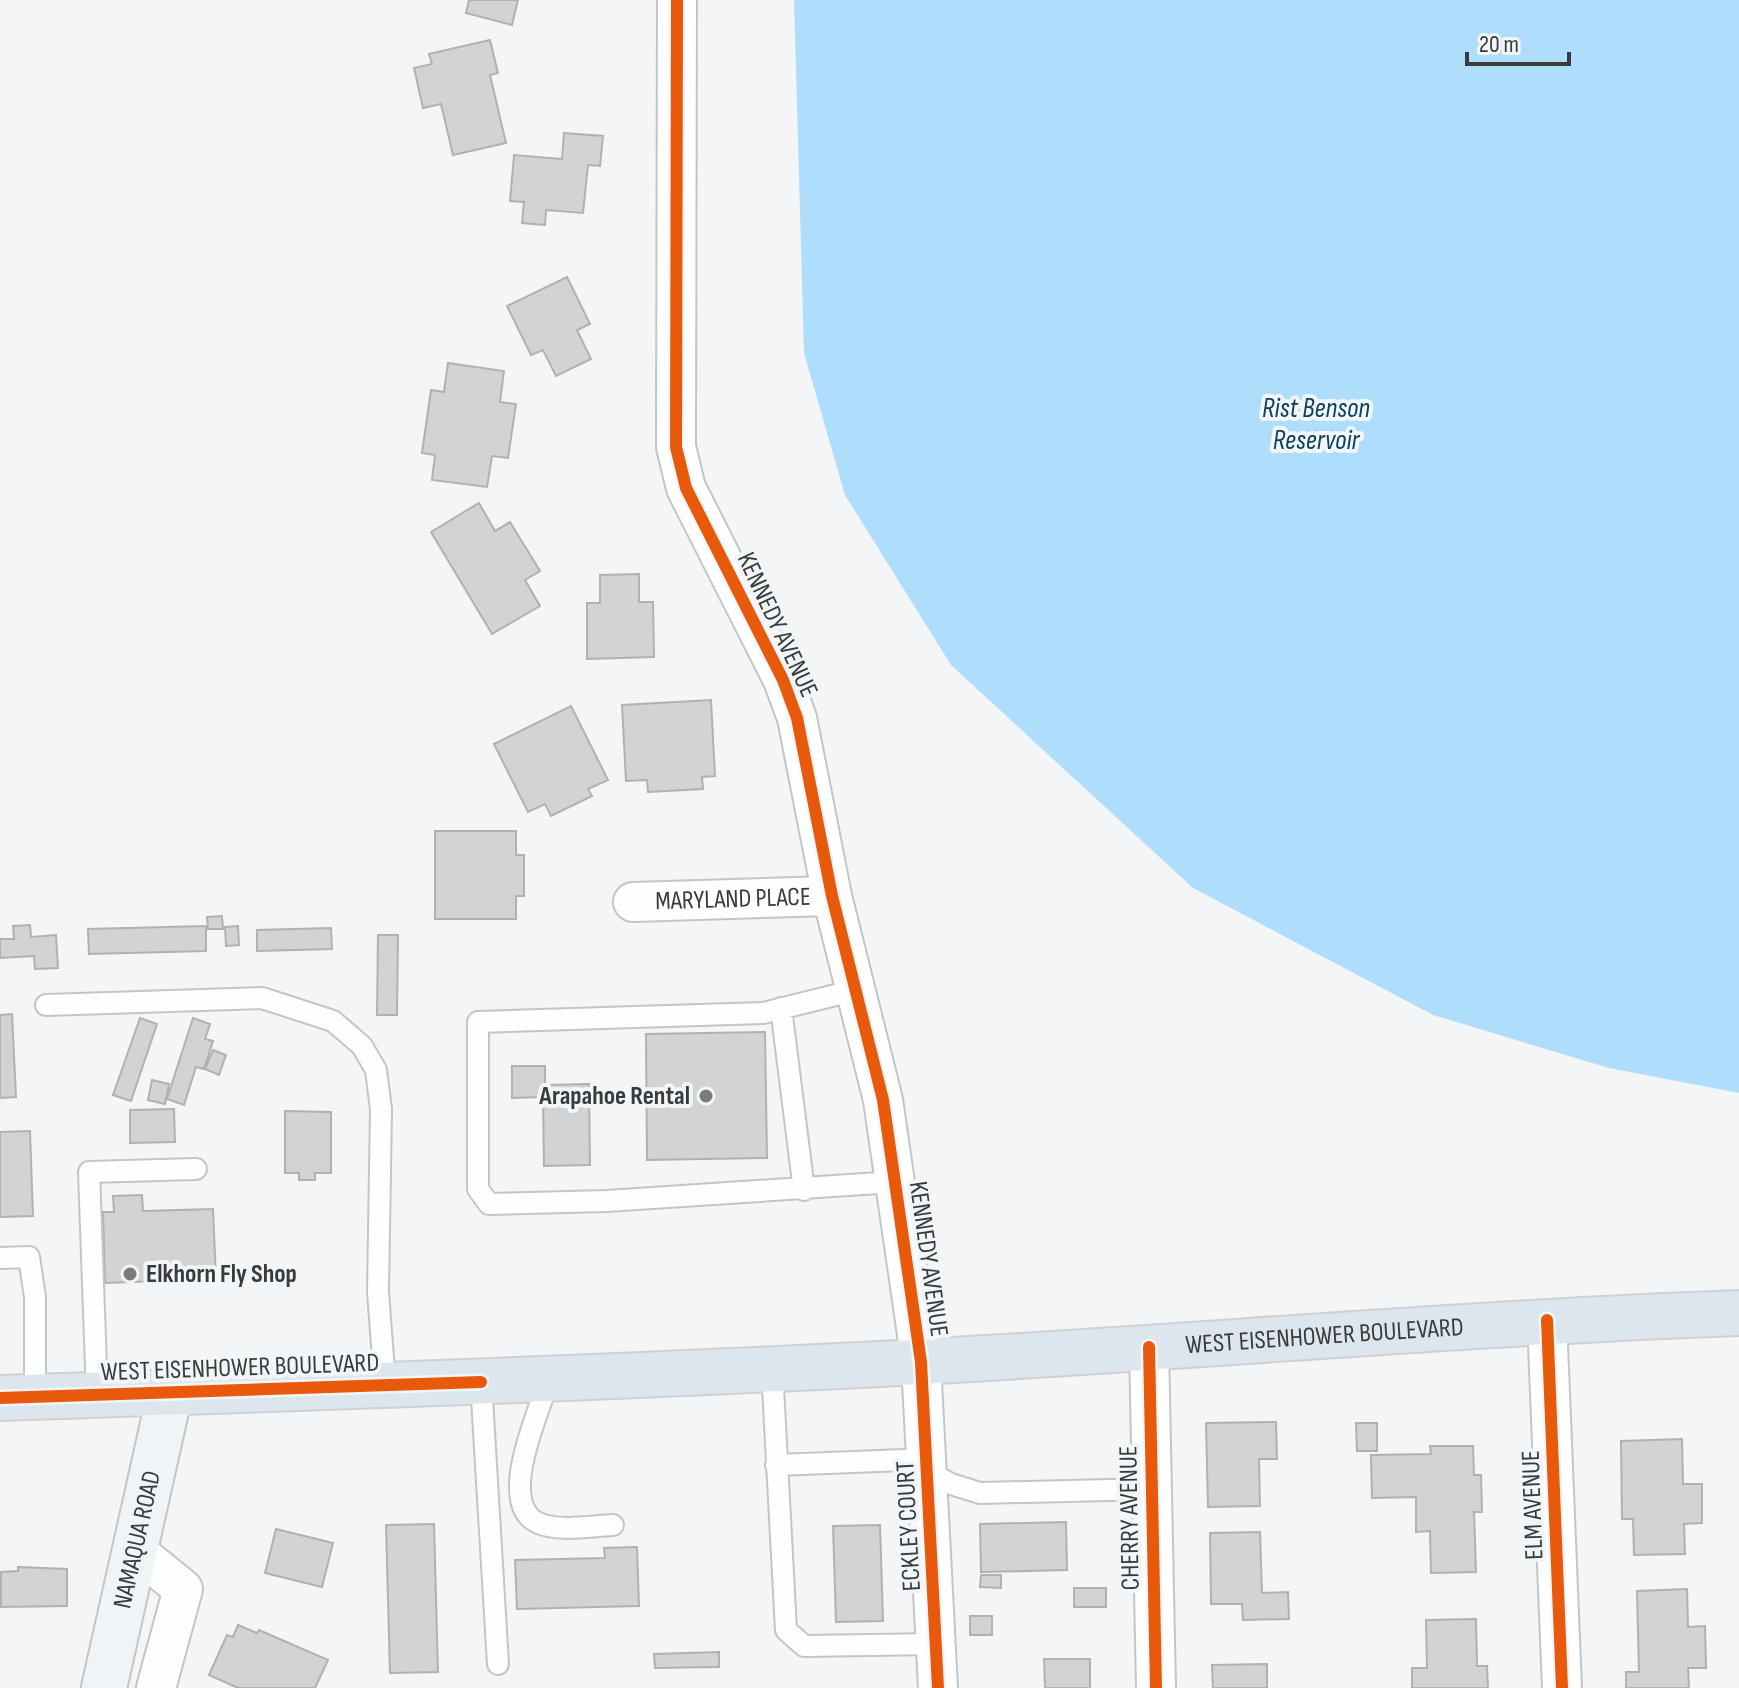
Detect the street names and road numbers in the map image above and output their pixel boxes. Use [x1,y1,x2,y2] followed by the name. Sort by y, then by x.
[730,548,824,702] street label: KENNEDY AVENUE
[655,881,811,917] street label: MARYLAND PLACE
[902,1179,954,1339] street label: KENNEDY AVENUE
[1184,1311,1464,1361] street label: WEST EISENHOWER BOULEVARD
[100,1348,380,1388] street label: WEST EISENHOWER BOULEVARD
[1113,1445,1147,1591] street label: CHERRY AVENUE
[1516,1450,1550,1560] street label: ELM AVENUE
[890,1460,928,1592] street label: ECKLEY COURT
[107,1468,168,1611] street label: NAMAQUA ROAD

